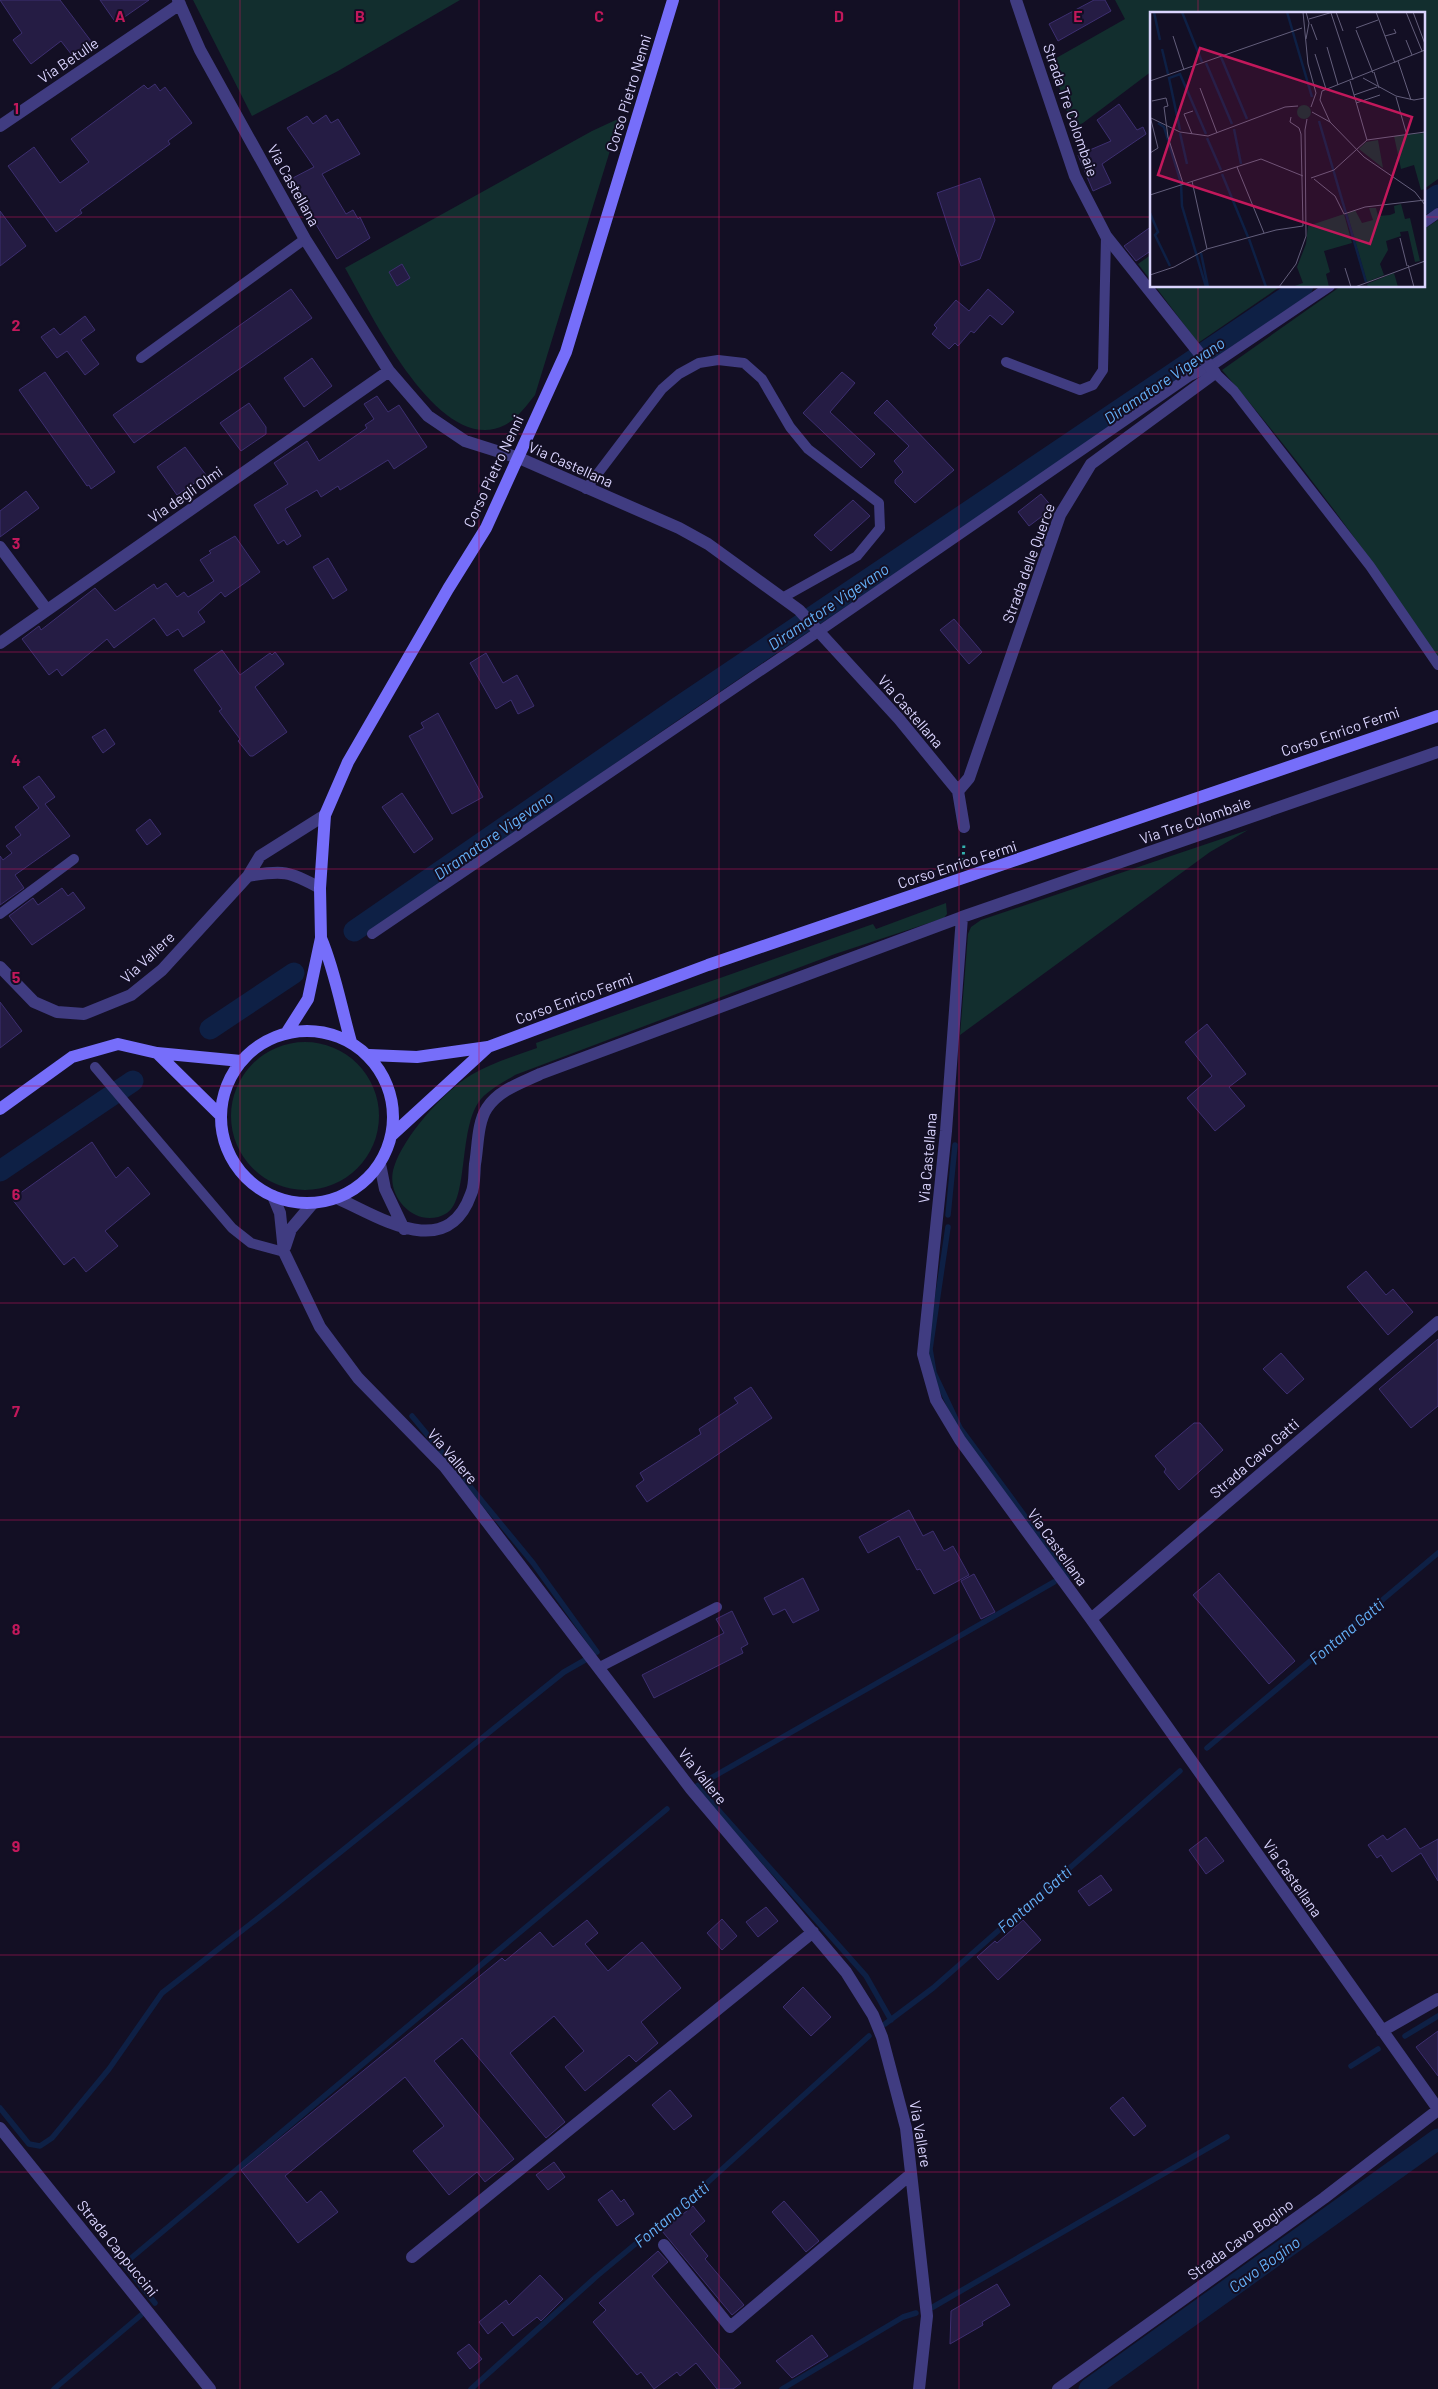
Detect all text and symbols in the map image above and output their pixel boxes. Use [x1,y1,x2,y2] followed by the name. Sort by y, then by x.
[115,6,126,25] text: A
[355,6,365,25] text: B
[594,6,604,25] text: C
[834,6,844,25] text: D
[1073,6,1083,25] text: E
[1150,12,1426,288] inset map
[602,32,654,154] street label: Corso Pietro Nenni
[34,33,102,87] street label: Via Betulle
[1040,41,1102,179] street label: Strada Tre Colombaie
[13,98,19,117] text: 1
[264,141,324,229] street label: Via Castellana
[12,315,21,334] text: 2
[1100,333,1228,427] water label: Diramatore Vigevano
[459,412,527,530] street label: Corso Pietro Nenni
[526,437,616,491] street label: Via Castellana
[144,462,226,526] street label: Via degli Olmi
[998,501,1058,625] street label: Strada delle Querce
[12,533,20,552] text: 3
[764,559,892,653] water label: Diramatore Vigevano
[874,671,948,751] street label: Via Castellana
[1278,702,1402,760] street label: Corso Enrico Fermi
[11,750,21,769] text: 4
[430,787,556,883] water label: Diramatore Vigevano
[1137,793,1253,847] street label: Via Tre Colombaie
[895,836,1019,892] street label: Corso Enrico Fermi
[116,927,178,987] street label: Via Vallere
[12,967,21,986] text: 5
[513,968,635,1028] street label: Corso Enrico Fermi
[914,1112,940,1204] street label: Via Castellana
[12,1184,21,1203] text: 6
[12,1401,20,1420] text: 7
[1206,1414,1302,1502] street label: Strada Cavo Gatti
[424,1425,482,1487] street label: Via Vallere
[1024,1505,1092,1589] street label: Via Castellana
[1305,1594,1387,1668] water label: Fontana Gatti
[12,1619,21,1638] text: 8
[675,1744,731,1808] street label: Via Vallere
[12,1836,20,1855] text: 9
[1260,1836,1326,1920] street label: Via Castellana
[993,1862,1075,1936] water label: Fontana Gatti
[906,2099,936,2169] street label: Via Vallere
[630,2177,712,2251] water label: Fontana Gatti
[1184,2195,1296,2283] street label: Strada Cavo Bogino
[74,2196,162,2300] street label: Strada Cappuccini
[1225,2232,1303,2296] water label: Cavo Bogino

